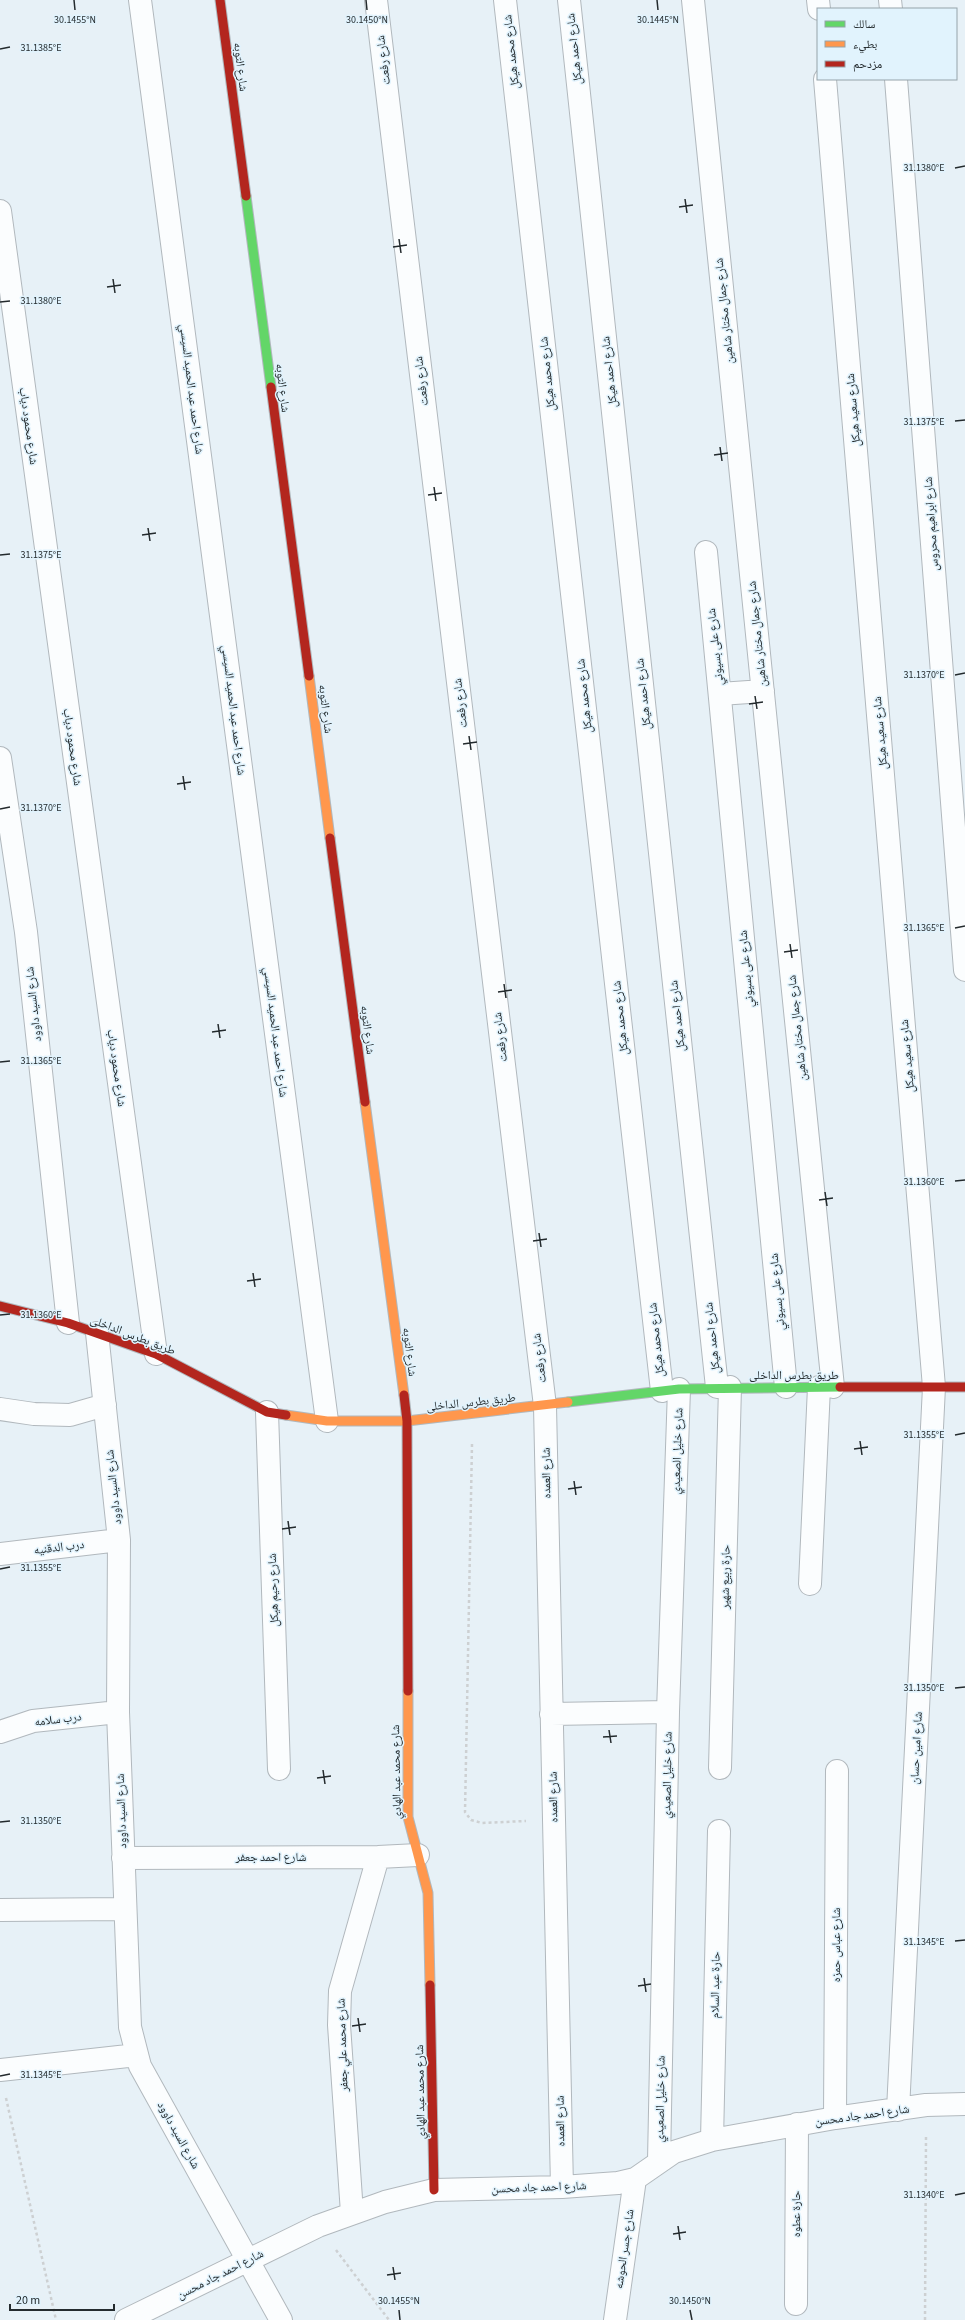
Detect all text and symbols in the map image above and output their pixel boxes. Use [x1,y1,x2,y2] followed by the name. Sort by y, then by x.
[817,8,957,80] legend
[562,12,587,86] street label: شارع احمد هيكل
[54,13,96,27] text: 30.1455°N
[346,13,388,27] text: 30.1450°N
[637,13,679,27] text: 30.1445°N
[499,14,524,90] street label: شارع محمد هيكل
[853,16,875,33] text: سالك
[372,34,395,86] street label: شارع رفعت
[853,36,877,54] text: بطيء
[21,41,61,55] text: 31.1385°E
[229,42,252,93] street label: شارع التوبه
[853,56,882,73] text: مزدحم
[904,161,944,175] text: 31.1380°E
[710,257,739,365] street label: شارع جمال مختار شاهين
[21,294,61,308] text: 31.1380°E
[174,323,208,455] street label: شارع احمد عبد الحميد السيسي
[597,335,622,409] street label: شارع احمد هيكل
[535,336,560,412] street label: شارع محمد هيكل
[410,355,433,407] street label: شارع رفعت
[271,363,294,414] street label: شارع التوبه
[842,373,865,447] street label: شارع سعيد هيكل
[15,386,42,466] street label: شارع محمود دياب
[904,415,944,429] text: 31.1375°E
[920,476,943,572] street label: شارع ابراهيم محروس
[21,548,61,562] text: 31.1375°E
[743,580,772,688] street label: شارع جمال مختار شاهين
[703,607,729,686] street label: شارع على بسيوني
[216,644,250,776] street label: شارع احمد عبد الحميد السيسي
[631,657,656,731] street label: شارع احمد هيكل
[572,658,597,734] street label: شارع محمد هيكل
[904,668,944,682] text: 31.1370°E
[449,677,472,729] street label: شارع رفعت
[314,684,337,735] street label: شارع التوبه
[869,696,892,770] street label: شارع سعيد هيكل
[59,707,86,787] street label: شارع محمود دياب
[21,801,61,815] text: 31.1370°E
[904,921,944,935] text: 31.1365°E
[735,929,759,1008] street label: شارع على بسيوني
[21,966,46,1042] street label: شارع السيد داوود
[258,966,292,1098] street label: شارع احمد عبد الحميد السيسي
[783,974,812,1082] street label: شارع جمال مختار شاهين
[665,979,690,1053] street label: شارع احمد هيكل
[608,980,633,1056] street label: شارع محمد هيكل
[356,1005,379,1056] street label: شارع التوبه
[489,1011,512,1063] street label: شارع رفعت
[896,1019,919,1093] street label: شارع سعيد هيكل
[103,1028,130,1108] street label: شارع محمود دياب
[21,1054,61,1068] text: 31.1365°E
[904,1175,944,1189] text: 31.1360°E
[766,1252,790,1331] street label: شارع على بسيوني
[700,1301,725,1375] street label: شارع احمد هيكل
[644,1302,669,1378] street label: شارع محمد هيكل
[21,1308,61,1322] text: 31.1360°E
[88,1311,178,1360] street label: طريق بطرس الداخلى
[398,1327,421,1378] street label: شارع التوبه
[528,1332,551,1384] street label: شارع رفعت
[749,1367,839,1384] street label: طريق بطرس الداخلى
[425,1389,517,1416] street label: طريق بطرس الداخلى
[667,1407,689,1495] street label: شارع خليل الصعيدي
[904,1428,944,1442] text: 31.1355°E
[538,1447,555,1499] street label: شارع العمده
[101,1449,126,1525] street label: شارع السيد داوود
[33,1536,85,1559] street label: درب الدقنيه
[716,1544,735,1610] street label: حارة ربيع شهير
[264,1553,283,1627] street label: شارع رحيم هيكل
[21,1561,61,1575] text: 31.1355°E
[904,1681,944,1695] text: 31.1350°E
[34,1708,83,1731] street label: درب سلامه
[906,1711,927,1785] street label: شارع امين حسان
[387,1724,407,1820] street label: شارع محمد عبد الهادي
[658,1731,678,1819] street label: شارع خليل الصعيدي
[545,1771,562,1823] street label: شارع العمده
[112,1773,131,1849] street label: شارع السيد داوود
[21,1814,61,1828] text: 31.1350°E
[235,1849,307,1866] street label: شارع احمد جعفر
[828,1908,845,1982] street label: شارع عباس حمزه
[904,1935,944,1949] text: 31.1345°E
[706,1951,725,2019] street label: حارة عبد السلام
[332,1998,354,2093] street label: شارع محمد علي جعفر
[411,2044,431,2140] street label: شارع محمد عبد الهادي
[651,2055,671,2143] street label: شارع خليل الصعيدي
[21,2068,61,2082] text: 31.1345°E
[552,2095,569,2147] street label: شارع العمده
[153,2098,204,2172] street label: شارع السيد داوود
[814,2100,910,2131] street label: شارع احمد جاد محسن
[491,2177,587,2198] street label: شارع احمد جاد محسن
[904,2188,944,2202] text: 31.1340°E
[788,2190,805,2237] street label: حارة عطوه
[610,2208,639,2290] street label: شارع جسر الحوشه
[174,2245,267,2304] street label: شارع احمد جاد محسن
[10,2286,114,2312] scale bar
[16,2292,40,2309] text: 20 m
[378,2294,420,2308] text: 30.1455°N
[669,2294,711,2308] text: 30.1450°N

